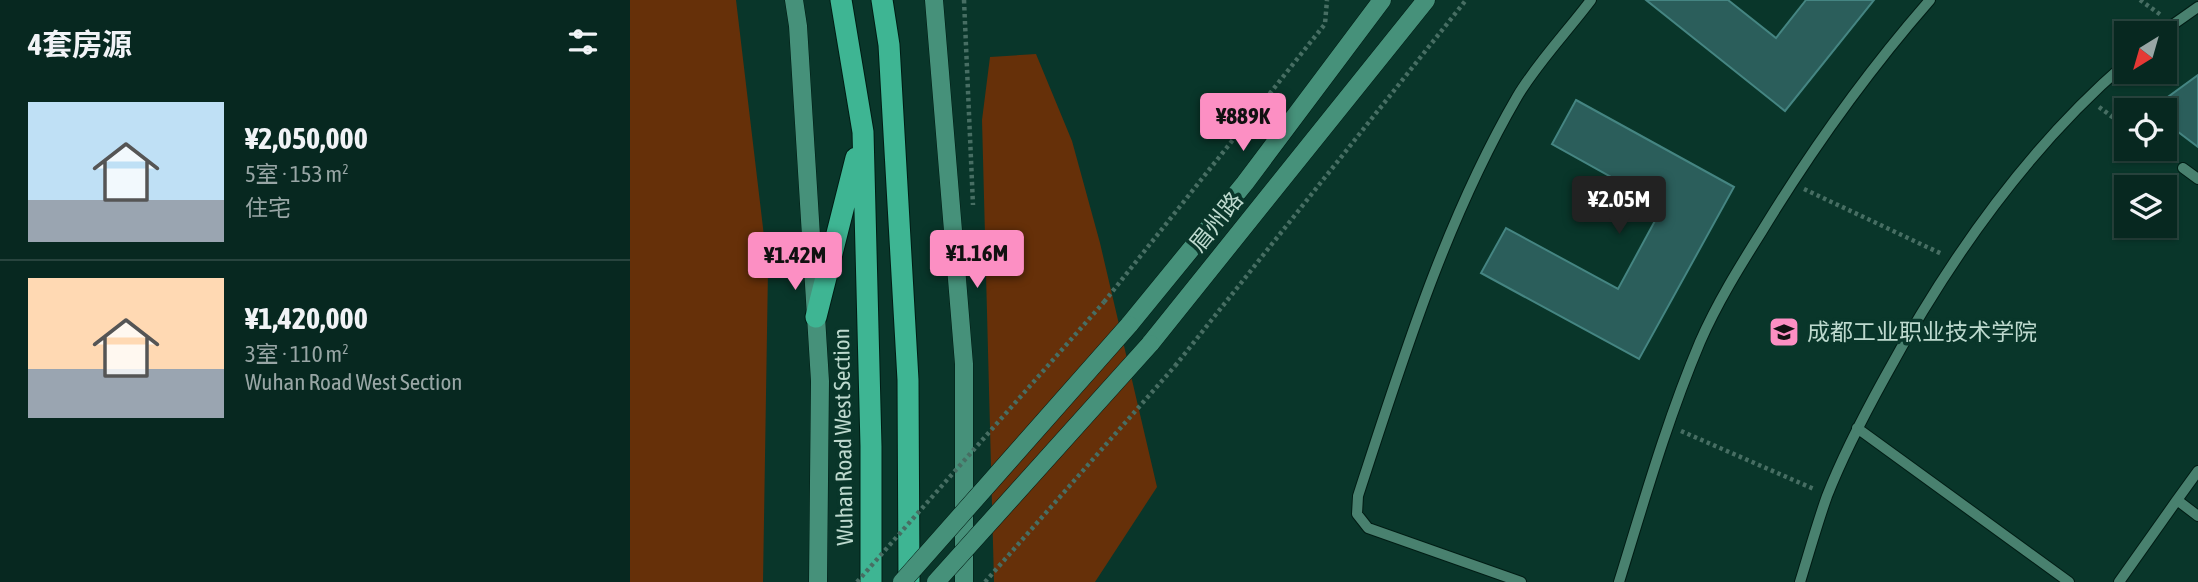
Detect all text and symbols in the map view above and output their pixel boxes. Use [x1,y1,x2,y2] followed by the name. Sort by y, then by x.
[2114,21,2177,84] north arrow
[2114,21,2177,238] map controls
[564,23,602,61] icon: filters
[28,27,132,61] text: 4套房源
[1194,94,1292,153] pin: ¥889K
[2114,98,2177,161] button: locate
[1216,103,1270,129] text: ¥889K
[245,121,368,155] text: ¥2,050,000
[84,130,168,214] icon: home
[245,161,349,187] text: 5室 · 153 m²
[2114,175,2177,238] button: layers
[1562,176,1676,236] pin: ¥2.05M
[1588,186,1650,212] text: ¥2.05M
[1184,187,1248,257] street label: 眉州路
[245,195,291,221] text: 住宅
[920,230,1034,290] pin: ¥1.16M
[738,232,852,292] pin: ¥1.42M
[946,240,1008,266] text: ¥1.16M
[764,242,826,268] text: ¥1.42M
[245,301,368,335] text: ¥1,420,000
[84,306,168,390] icon: home
[1767,315,1801,349] school or university icon: 成都工业职业技术学院
[1807,319,2037,345] place label: 成都工业职业技术学院
[828,328,858,546] street label: Wuhan Road West Section
[245,341,349,367] text: 3室 · 110 m²
[245,369,462,395] text: Wuhan Road West Section

